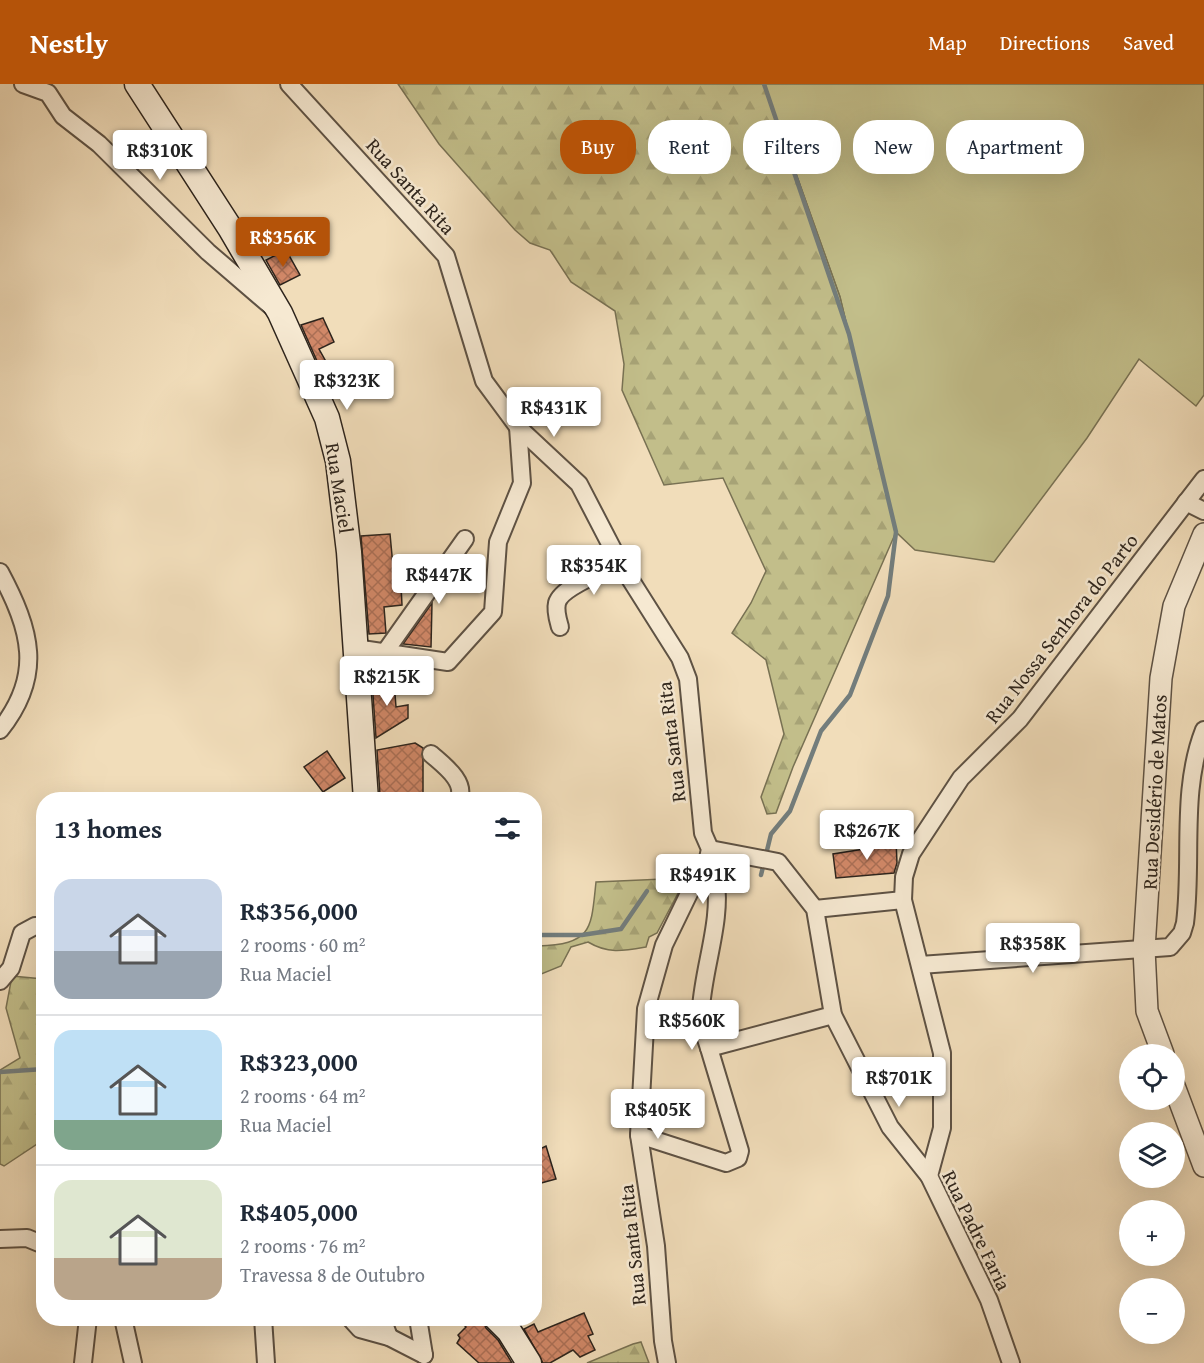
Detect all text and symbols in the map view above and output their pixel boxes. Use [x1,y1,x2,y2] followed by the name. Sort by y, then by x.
[30,22,108,63] text: Nestly
[928,27,967,58] text: Map
[1000,27,1090,58] text: Directions
[1123,27,1174,58] text: Saved
[560,120,636,174] chip: Buy
[648,120,731,174] chip: Rent
[743,120,841,174] chip: Filters
[853,120,934,174] chip: New
[946,120,1084,174] chip: Apartment
[111,130,209,181] pin: R$310K
[360,131,463,241] street label: Rua Santa Rita
[127,135,193,164] text: R$310K
[234,217,332,268] pin: R$356K
[250,222,316,251] text: R$356K
[298,360,396,411] pin: R$323K
[314,365,380,394] text: R$323K
[505,387,603,438] pin: R$431K
[521,392,587,421] text: R$431K
[319,441,362,536] street label: Rua Maciel
[978,527,1144,729] street label: Rua Nossa Senhora do Parto
[545,545,643,596] pin: R$354K
[561,550,627,579] text: R$354K
[390,554,488,605] pin: R$447K
[406,559,472,588] text: R$447K
[338,656,436,707] pin: R$215K
[354,661,420,690] text: R$215K
[649,680,693,804] street label: Rua Santa Rita
[1134,694,1174,890] street label: Rua Desidério de Matos
[54,809,162,848] text: 13 homes
[818,810,916,861] pin: R$267K
[491,812,524,845] icon: filters
[834,815,900,844] text: R$267K
[654,854,752,905] pin: R$491K
[670,859,736,888] text: R$491K
[240,891,358,930] text: R$356,000
[102,903,174,975] icon: home
[984,923,1082,974] pin: R$358K
[1000,928,1066,957] text: R$358K
[240,930,366,959] text: 2 rooms · 60 m²
[240,959,332,988] text: Rua Maciel
[643,1000,741,1051] pin: R$560K
[659,1005,725,1034] text: R$560K
[240,1042,358,1081] text: R$323,000
[1119,1044,1185,1344] map controls
[1119,1044,1185,1110] button: locate
[102,1054,174,1126] icon: home
[850,1057,948,1108] pin: R$701K
[866,1062,932,1091] text: R$701K
[240,1081,366,1110] text: 2 rooms · 64 m²
[609,1089,707,1140] pin: R$405K
[625,1094,691,1123] text: R$405K
[240,1110,332,1139] text: Rua Maciel
[1119,1122,1185,1188] button: layers
[935,1165,1019,1296] street label: Rua Padre Faria
[611,1183,653,1307] street label: Rua Santa Rita
[240,1192,358,1231] text: R$405,000
[1119,1200,1185,1266] button: +
[102,1204,174,1276] icon: home
[240,1231,366,1260] text: 2 rooms · 76 m²
[240,1260,425,1289] text: Travessa 8 de Outubro
[1119,1278,1185,1344] button: −

